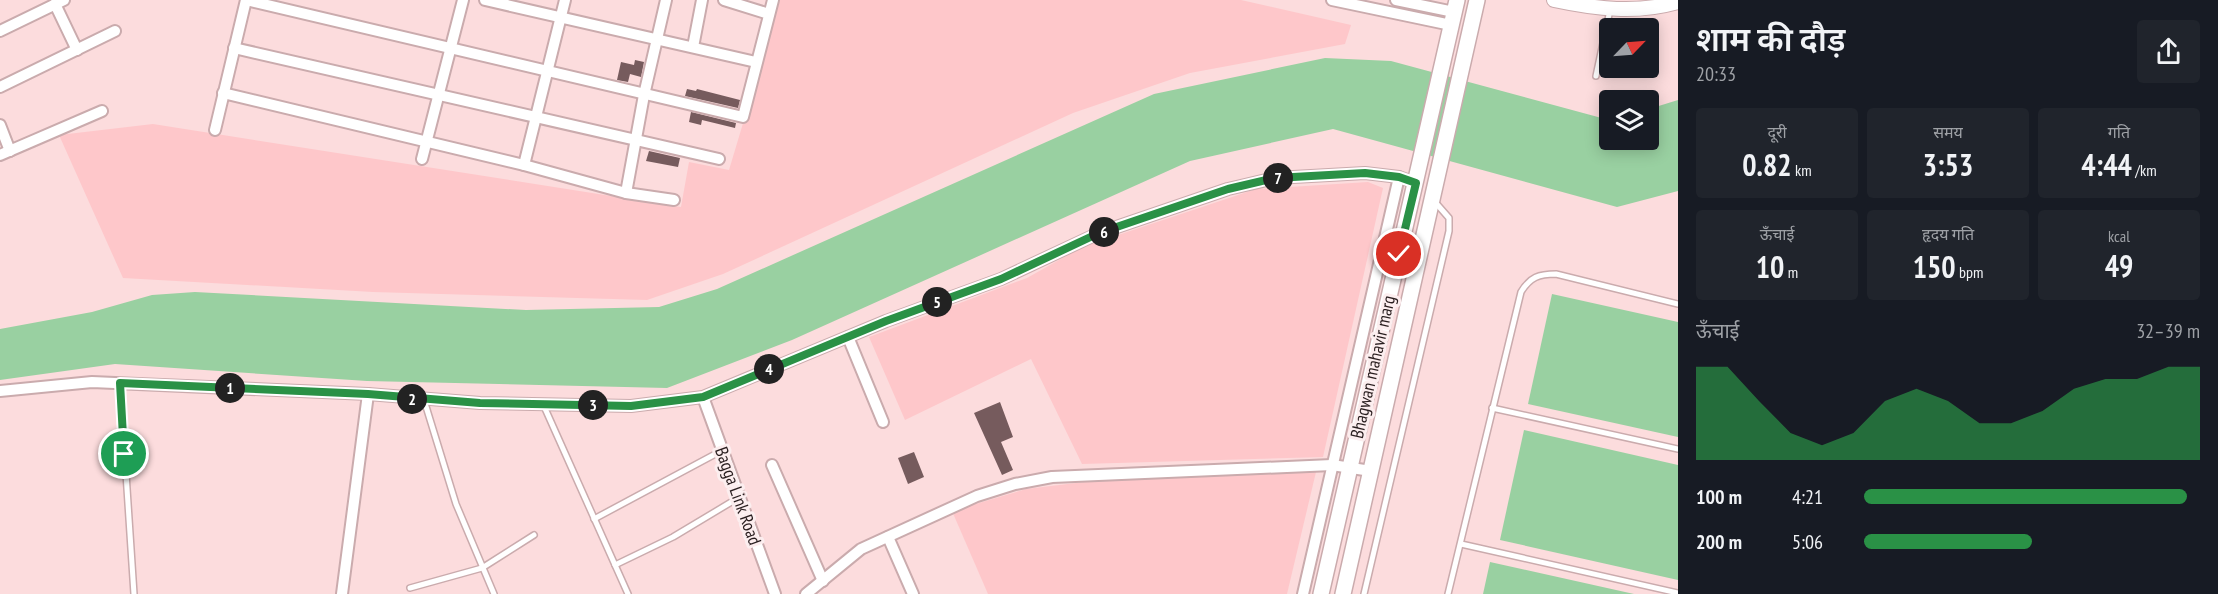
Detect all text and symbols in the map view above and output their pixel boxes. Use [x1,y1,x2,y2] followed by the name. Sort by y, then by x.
[1696,17,1845,60] text: शाम की दौड़
[1599,18,1659,78] north arrow
[1599,18,1659,150] map controls
[2137,20,2200,83] button: share
[1696,61,1736,87] text: 20:33
[1599,90,1659,150] button: layers
[1767,122,1787,142] text: दूरी
[1933,122,1963,142] text: समय
[2108,122,2130,142] text: गति
[1742,145,1792,184] text: 0.82
[1923,145,1973,184] text: 3:53
[2081,145,2132,184] text: 4:44
[1792,160,1812,180] text: km
[2132,160,2157,180] text: /km
[1263,163,1293,193] pin: 7
[1274,168,1282,188] text: 7
[1089,217,1119,247] pin: 6
[1100,222,1108,242] text: 6
[1760,224,1794,244] text: ऊँचाई
[1922,224,1974,244] text: हृदय गति
[2108,226,2130,246] text: kcal
[1373,228,1424,279] pin
[1382,237,1415,270] icon: check
[2105,246,2133,285] text: 49
[1756,247,1784,286] text: 10
[1913,247,1956,286] text: 150
[1784,262,1798,282] text: m
[1956,262,1983,282] text: bpm
[922,287,952,317] pin: 5
[933,292,941,312] text: 5
[1345,293,1400,441] street label: Bhagwan mahavir marg
[1696,318,1739,344] text: ऊँचाई
[2136,318,2200,344] text: 32–39 m
[754,354,784,384] pin: 4
[765,359,773,379] text: 4
[215,373,245,403] pin: 1
[226,378,234,398] text: 1
[397,384,427,414] pin: 2
[408,389,416,409] text: 2
[578,390,608,420] pin: 3
[589,395,597,415] text: 3
[98,428,149,479] pin
[107,437,140,470] icon: arrive
[710,444,767,548] street label: Bagga Link Road
[1696,484,1742,510] text: 100 m
[1792,484,1823,510] text: 4:21
[1696,529,1742,555] text: 200 m
[1792,529,1823,555] text: 5:06

